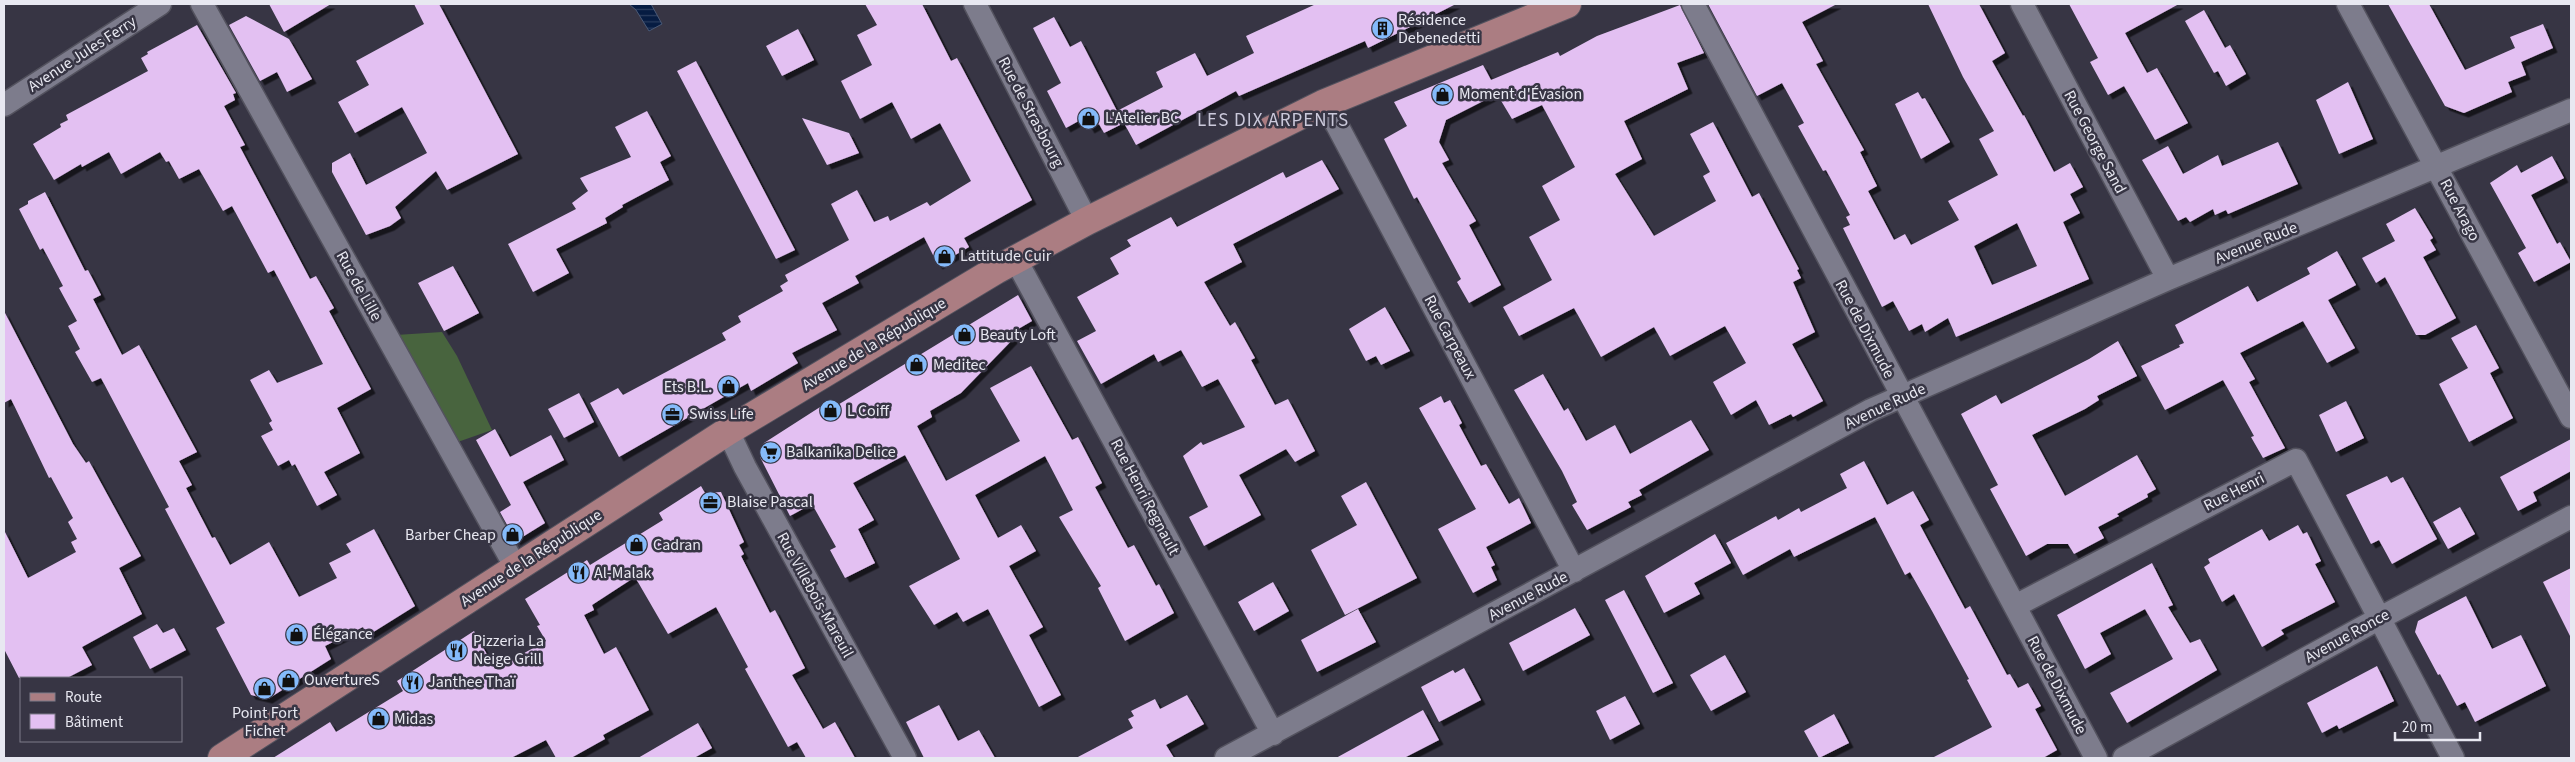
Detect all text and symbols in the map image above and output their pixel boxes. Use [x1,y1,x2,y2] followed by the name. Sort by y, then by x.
[1398,9,1480,49] place label: Résidence Debenedetti
[23,10,141,97] street label: Avenue Jules Ferry
[1370,17,1394,41] building icon: Résidence Debenedetti
[993,53,1069,171] street label: Rue de Strasbourg
[1431,82,1455,106] shop icon: Moment d'Évasion
[1459,83,1582,105] place label: Moment d'Évasion
[2059,86,2131,198] street label: Rue George Sand
[1077,106,1101,130] shop icon: L'Atelier BC
[1105,107,1179,129] place label: L'Atelier BC
[1197,107,1349,134] district label: LES DIX ARPENTS
[2434,175,2486,245] street label: Rue Arago
[2211,216,2301,270] street label: Avenue Rude
[932,244,956,268] shop icon: Lattitude Cuir
[960,245,1052,267] place label: Lattitude Cuir
[331,247,387,325] street label: Rue de Lille
[1830,276,1900,382] street label: Rue de Dixmude
[1419,291,1481,383] street label: Rue Carpeaux
[798,292,950,396] street label: Avenue de la République
[952,323,976,347] shop icon: Beauty Loft
[980,324,1056,346] place label: Beauty Loft
[905,353,929,377] shop icon: Meditec
[933,354,986,376] place label: Meditec
[716,375,740,399] shop icon: Ets B.L.
[664,376,712,398] place label: Ets B.L.
[1841,378,1929,434] street label: Avenue Rude
[819,399,843,423] shop icon: L Coiff
[847,400,890,422] place label: L Coiff
[661,402,685,426] office icon: Swiss Life
[689,403,754,425] place label: Swiss Life
[1105,435,1185,559] street label: Rue Henri Regnault
[758,440,782,464] supermarket icon: Balkanika Delice
[786,441,896,463] place label: Balkanika Delice
[2200,467,2268,517] street label: Rue Henri
[699,490,723,514] office icon: Blaise Pascal
[727,491,813,513] place label: Blaise Pascal
[456,504,606,612] street label: Avenue de la République
[500,523,524,547] shop icon: Barber Cheap
[405,524,496,546] place label: Barber Cheap
[771,528,859,662] street label: Rue Villebois-Mareuil
[625,533,649,557] shop icon: Cadran
[653,534,701,556] place label: Cadran
[566,561,590,585] restaurant icon: Al-Malak
[594,562,652,584] place label: Al-Malak
[1484,566,1572,626] street label: Avenue Rude
[2301,604,2393,668] street label: Avenue Ronce
[285,622,309,646] shop icon: Élégance
[313,623,373,645] place label: Élégance
[473,630,544,670] place label: Pizzeria La Neige Grill
[2022,632,2092,738] street label: Rue de Dixmude
[445,638,469,662] restaurant icon: Pizzeria La Neige Grill
[276,668,300,692] shop icon: OuvertureS
[304,669,380,691] place label: OuvertureS
[400,670,424,694] restaurant icon: Janthee Thaï
[428,671,516,693] place label: Janthee Thaï
[20,677,182,742] legend
[253,677,277,701] shop icon: Point Fort Fichet
[65,687,102,708] text: Route
[232,702,299,742] place label: Point Fort Fichet
[366,707,390,731] shop icon: Midas
[394,708,434,730] place label: Midas
[2395,710,2480,742] scale bar
[65,712,123,733] text: Bâtiment
[2402,717,2432,738] text: 20 m

